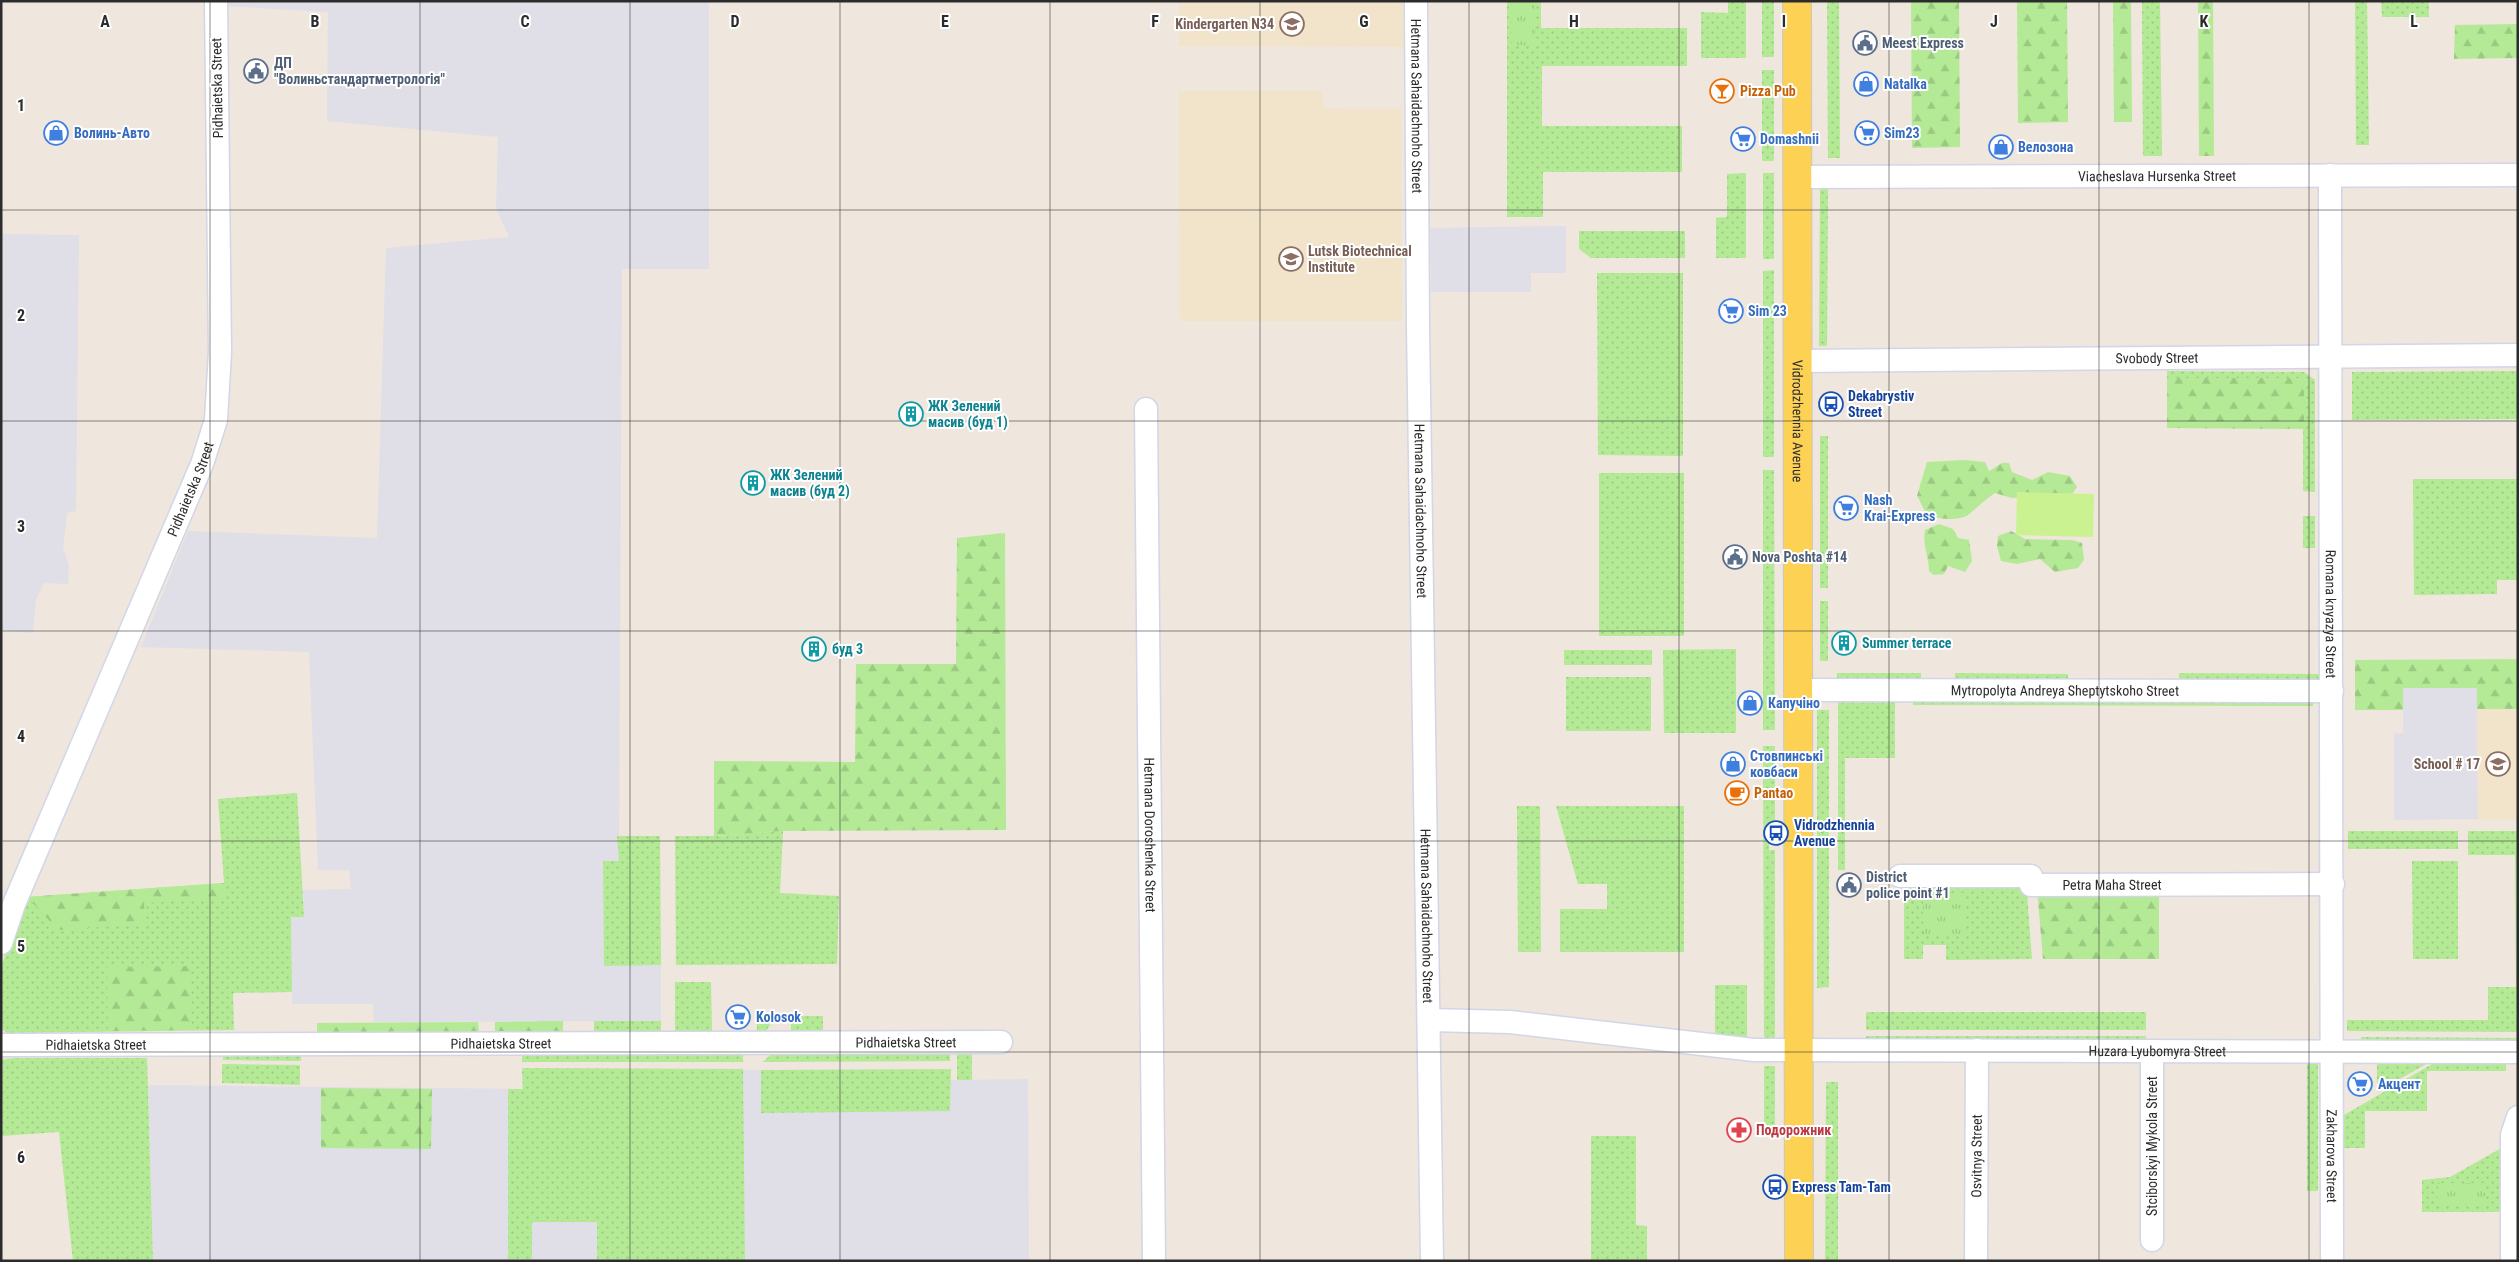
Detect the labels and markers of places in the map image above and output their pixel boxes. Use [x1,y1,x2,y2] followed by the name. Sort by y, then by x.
[1279,11,1305,37] school or university icon: Kindergarten N34
[1175,16,1274,32] place label: Kindergarten N34
[1852,30,1878,56] public building icon: Meest Express
[1882,35,1964,51] place label: Meest Express
[274,55,446,87] place label: ДП "Волиньстандартметрологія"
[243,58,269,84] public building icon: ДП "Волиньстандартметрологія"
[1853,71,1879,97] shop icon: Natalka
[1884,76,1927,92] place label: Natalka
[1709,78,1735,104] bar icon: Pizza Pub
[1740,83,1796,99] place label: Pizza Pub
[43,120,69,146] shop icon: Волинь-Авто
[1854,120,1880,146] supermarket icon: Sim23
[74,125,150,141] place label: Волинь-Авто
[1884,125,1920,141] place label: Sim23
[1730,126,1756,152] supermarket icon: Domashnii
[1760,131,1819,147] place label: Domashnii
[1988,134,2014,160] shop icon: Велозона
[2018,139,2074,155] place label: Велозона
[1308,243,1412,275] place label: Lutsk Biotechnical Institute
[1278,246,1304,272] school or university icon: Lutsk Biotechnical Institute
[1718,298,1744,324] supermarket icon: Sim 23
[1748,303,1787,319] place label: Sim 23
[1848,388,1915,420] place label: Dekabrystiv Street
[1818,391,1844,417] bus stop icon: Dekabrystiv Street
[928,398,1008,431] place label: ЖК Зелений масив (буд 1)
[898,401,924,427] building icon: ЖК Зелений масив (буд 1)
[770,467,850,500] place label: ЖК Зелений масив (буд 2)
[740,470,766,496] building icon: ЖК Зелений масив (буд 2)
[1864,492,1935,524] place label: Nash Krai-Express
[1833,495,1859,521] supermarket icon: Nash Krai-Express
[1722,544,1748,570] public building icon: Nova Poshta #14
[1752,549,1847,565] place label: Nova Poshta #14
[1831,630,1857,656] building icon: Summer terrace
[1862,635,1952,651] place label: Summer terrace
[801,636,827,662] building icon: буд 3
[832,641,863,657] place label: буд 3
[1737,690,1763,716] shop icon: Капучіно
[1768,695,1820,711] place label: Капучіно
[1750,748,1823,780] place label: Стовпинські ковбаси
[1720,751,1746,777] shop icon: Стовпинські ковбаси
[2485,751,2511,777] school or university icon: School # 17
[2414,756,2480,772] place label: School # 17
[1724,780,1750,806] cafe icon: Pantao
[1754,785,1793,801] place label: Pantao
[1794,817,1875,849] place label: Vidrodzhennia Avenue
[1763,820,1789,846] bus stop icon: Vidrodzhennia Avenue
[1866,869,1950,901] place label: District police point #1
[1836,872,1862,898] public building icon: District police point #1
[725,1004,751,1030] supermarket icon: Kolosok
[756,1009,801,1025] place label: Kolosok
[2347,1071,2373,1097] supermarket icon: Акцент
[2378,1076,2421,1092] place label: Акцент
[1726,1117,1752,1143] pharmacy icon: Подорожник
[1756,1122,1831,1138] place label: Подорожник
[1762,1174,1788,1200] bus stop icon: Express Tam-Tam
[1792,1179,1891,1195] place label: Express Tam-Tam

